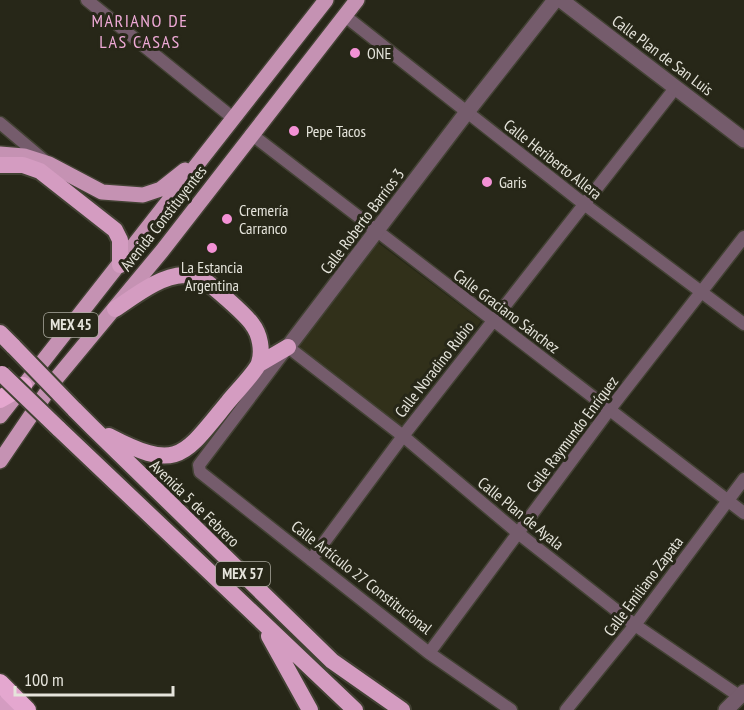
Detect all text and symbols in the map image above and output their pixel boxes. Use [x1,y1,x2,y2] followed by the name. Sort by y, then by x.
[92,9,188,53] district label: MARIANO DE LAS CASAS
[608,10,718,100] street label: Calle Plan de San Luis
[367,43,391,63] place label: ONE
[348,46,362,60] marker: ONE
[500,115,606,203] street label: Calle Heriberto Allera
[306,121,366,141] place label: Pepe Tacos
[287,124,301,138] marker: Pepe Tacos
[116,161,210,275] street label: Avenida Constituyentes
[316,164,408,278] street label: Calle Roberto Barrios 3
[499,172,527,192] place label: Garis
[480,175,494,189] marker: Garis
[239,200,288,238] place label: Cremería Carranco
[220,212,234,226] marker: Cremería Carranco
[205,241,219,255] marker: La Estancia Argentina
[181,257,243,295] place label: La Estancia Argentina
[450,265,564,358] street label: Calle Graciano Sánchez
[44,313,98,337] road number: MEX 45
[390,317,478,421] street label: Calle Noradino Rubio
[522,372,622,496] street label: Calle Raymundo Enríquez
[146,455,244,551] street label: Avenida 5 de Febrero
[474,472,568,554] street label: Calle Plan de Ayala
[288,516,437,638] street label: Calle Artículo 27 Constitucional
[599,532,687,640] street label: Calle Emiliano Zapata
[216,562,270,586] road number: MEX 57
[15,659,172,697] scale bar
[24,668,64,691] text: 100 m

